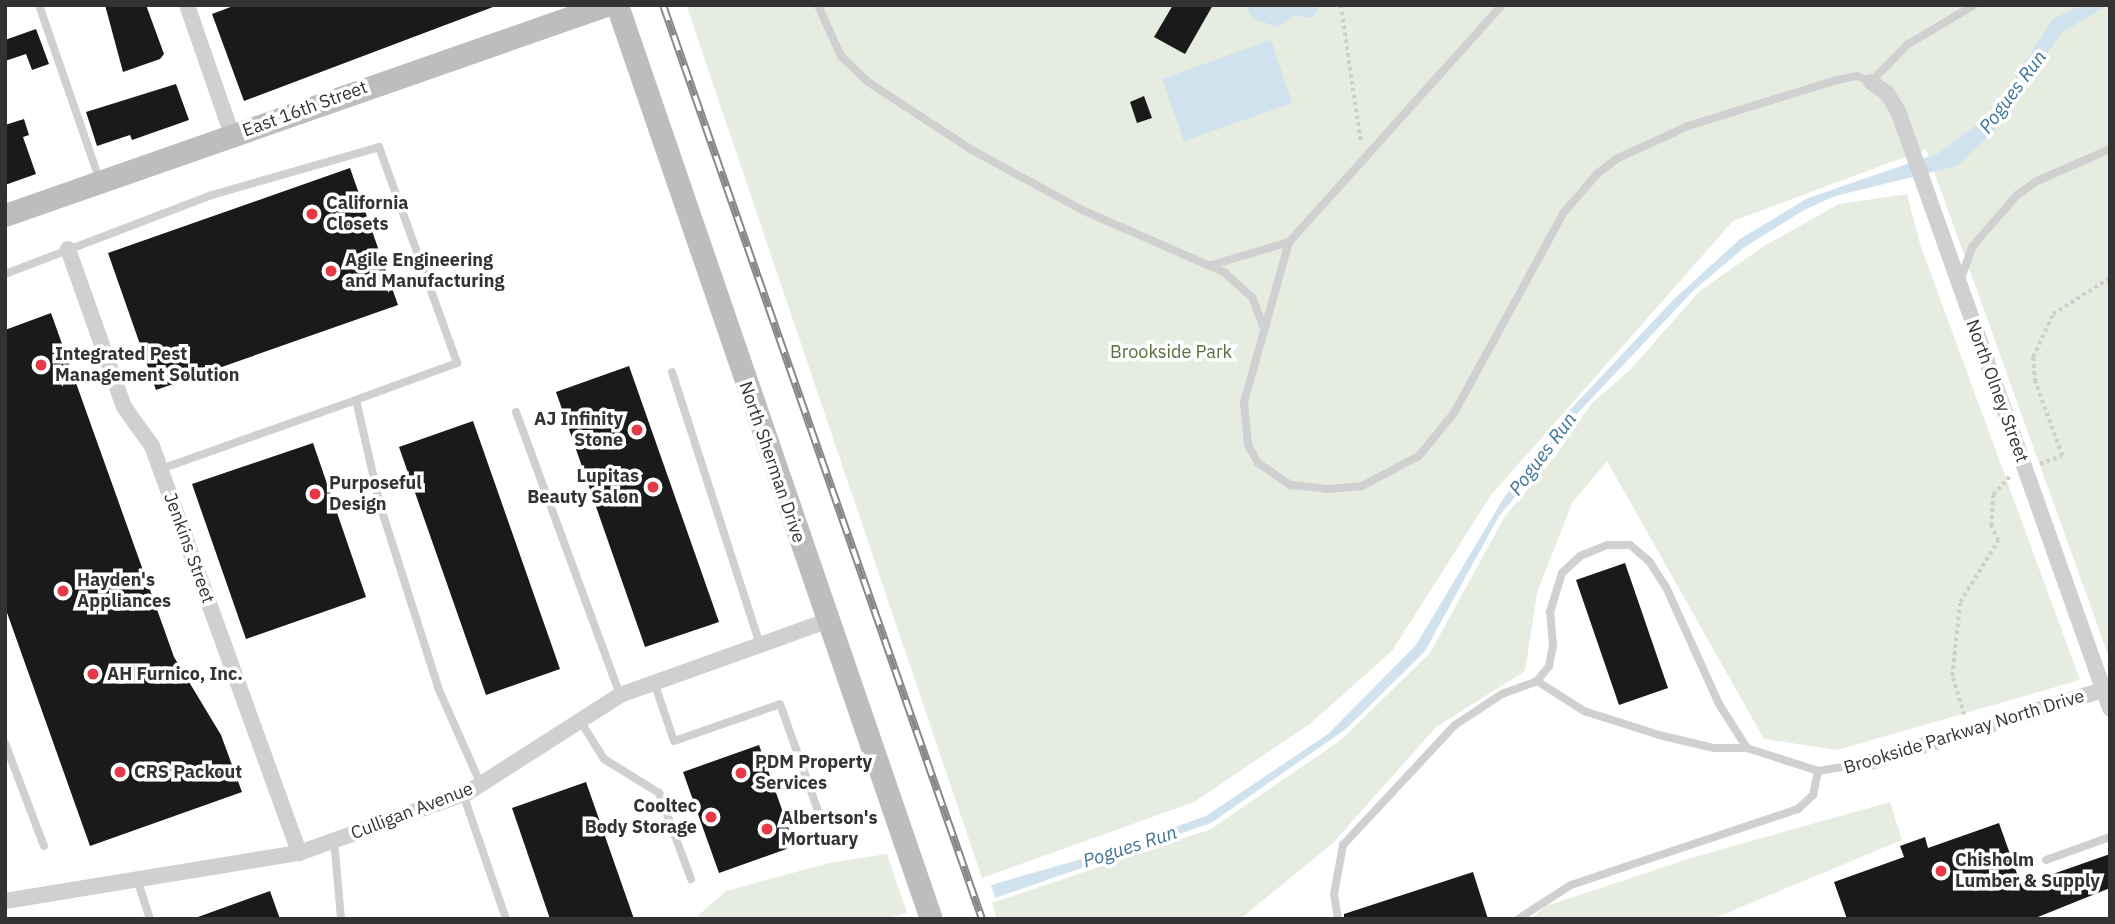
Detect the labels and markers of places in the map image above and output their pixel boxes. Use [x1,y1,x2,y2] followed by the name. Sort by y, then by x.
[326,193,409,235] place label: California Closets
[304,206,320,222] marker: California Closets
[345,250,504,292] place label: Agile Engineering and Manufacturing
[323,263,339,279] marker: Agile Engineering and Manufacturing
[55,344,239,386] place label: Integrated Pest Management Solution
[33,357,49,373] marker: Integrated Pest Management Solution
[534,409,623,452] place label: AJ Infinity Stone
[629,422,645,438] marker: AJ Infinity Stone
[527,466,639,508] place label: Lupitas Beauty Salon
[329,473,422,516] place label: Purposeful Design
[645,479,661,495] marker: Lupitas Beauty Salon
[307,486,323,502] marker: Purposeful Design
[77,570,171,612] place label: Hayden's Appliances
[55,583,71,599] marker: Hayden's Appliances
[107,663,243,685] place label: AH Furnico, Inc.
[85,666,101,682] marker: AH Furnico, Inc.
[755,752,872,794] place label: PDM Property Services
[134,761,242,783] place label: CRS Packout
[112,764,128,780] marker: CRS Packout
[733,765,749,781] marker: PDM Property Services
[585,796,697,838] place label: Cooltec Body Storage
[781,808,878,850] place label: Albertson's Mortuary
[703,809,719,825] marker: Cooltec Body Storage
[759,821,775,837] marker: Albertson's Mortuary
[1955,850,2100,892] place label: Chisholm Lumber & Supply
[1933,863,1949,879] marker: Chisholm Lumber & Supply

